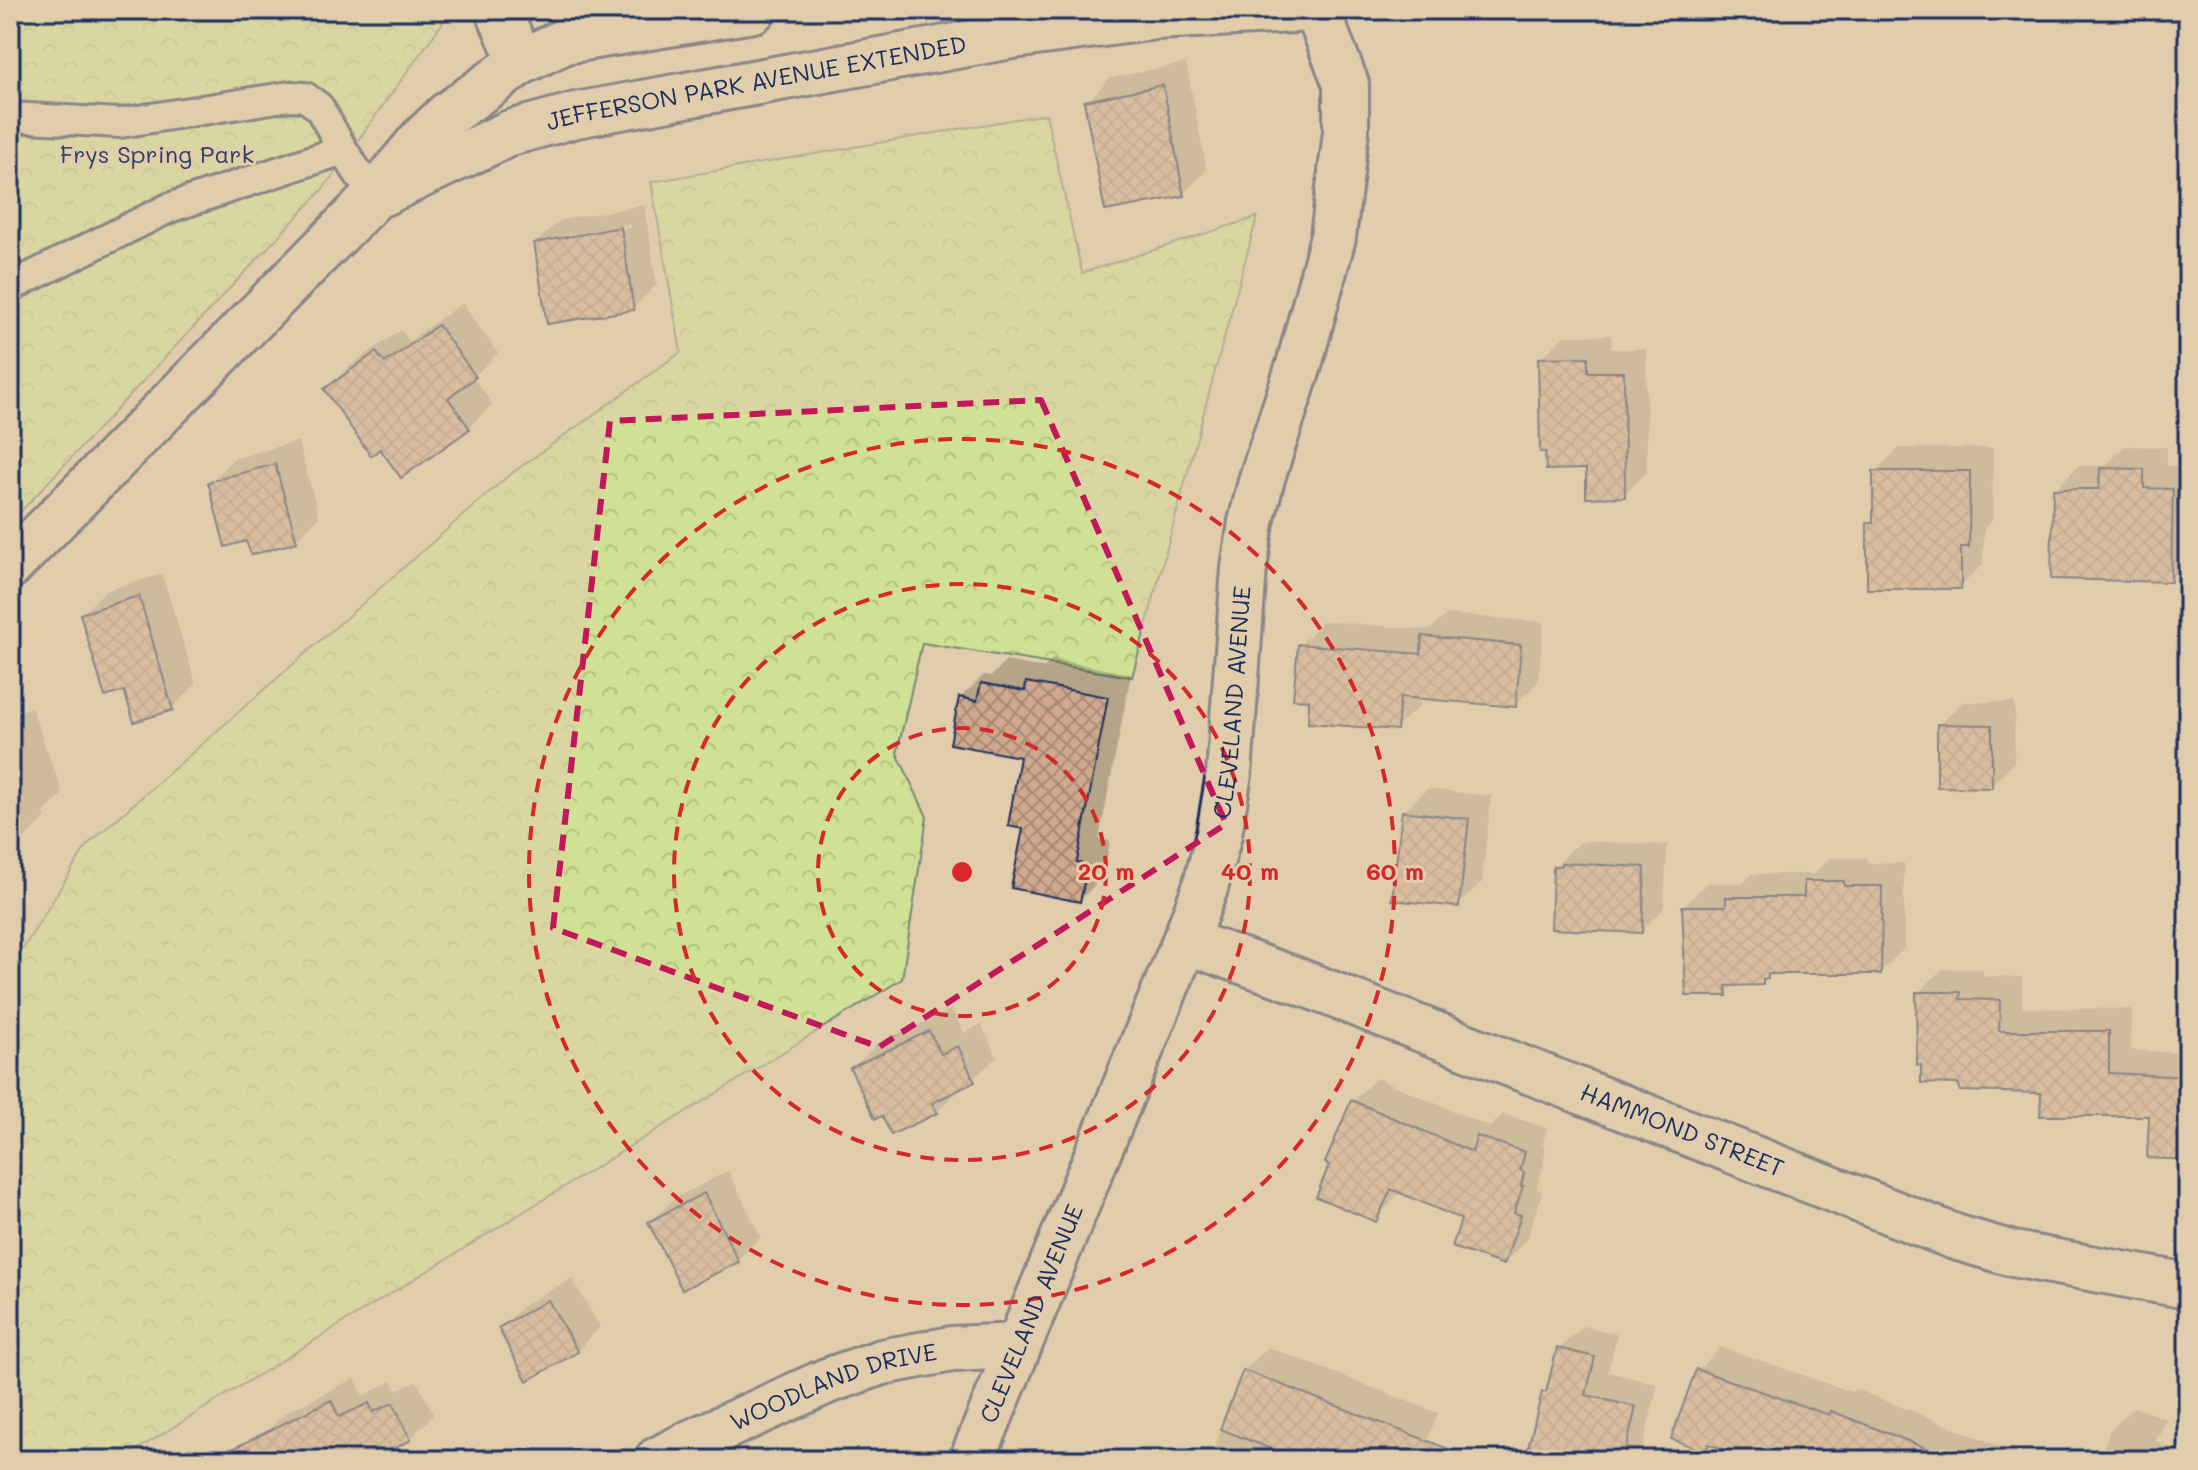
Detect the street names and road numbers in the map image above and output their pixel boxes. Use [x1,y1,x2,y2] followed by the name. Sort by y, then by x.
[542,28,969,136] street label: JEFFERSON PARK AVENUE EXTENDED
[1205,585,1257,821] street label: CLEVELAND AVENUE
[1576,1076,1789,1183] street label: HAMMOND STREET
[972,1199,1089,1427] street label: CLEVELAND AVENUE
[725,1335,939,1437] street label: WOODLAND DRIVE

